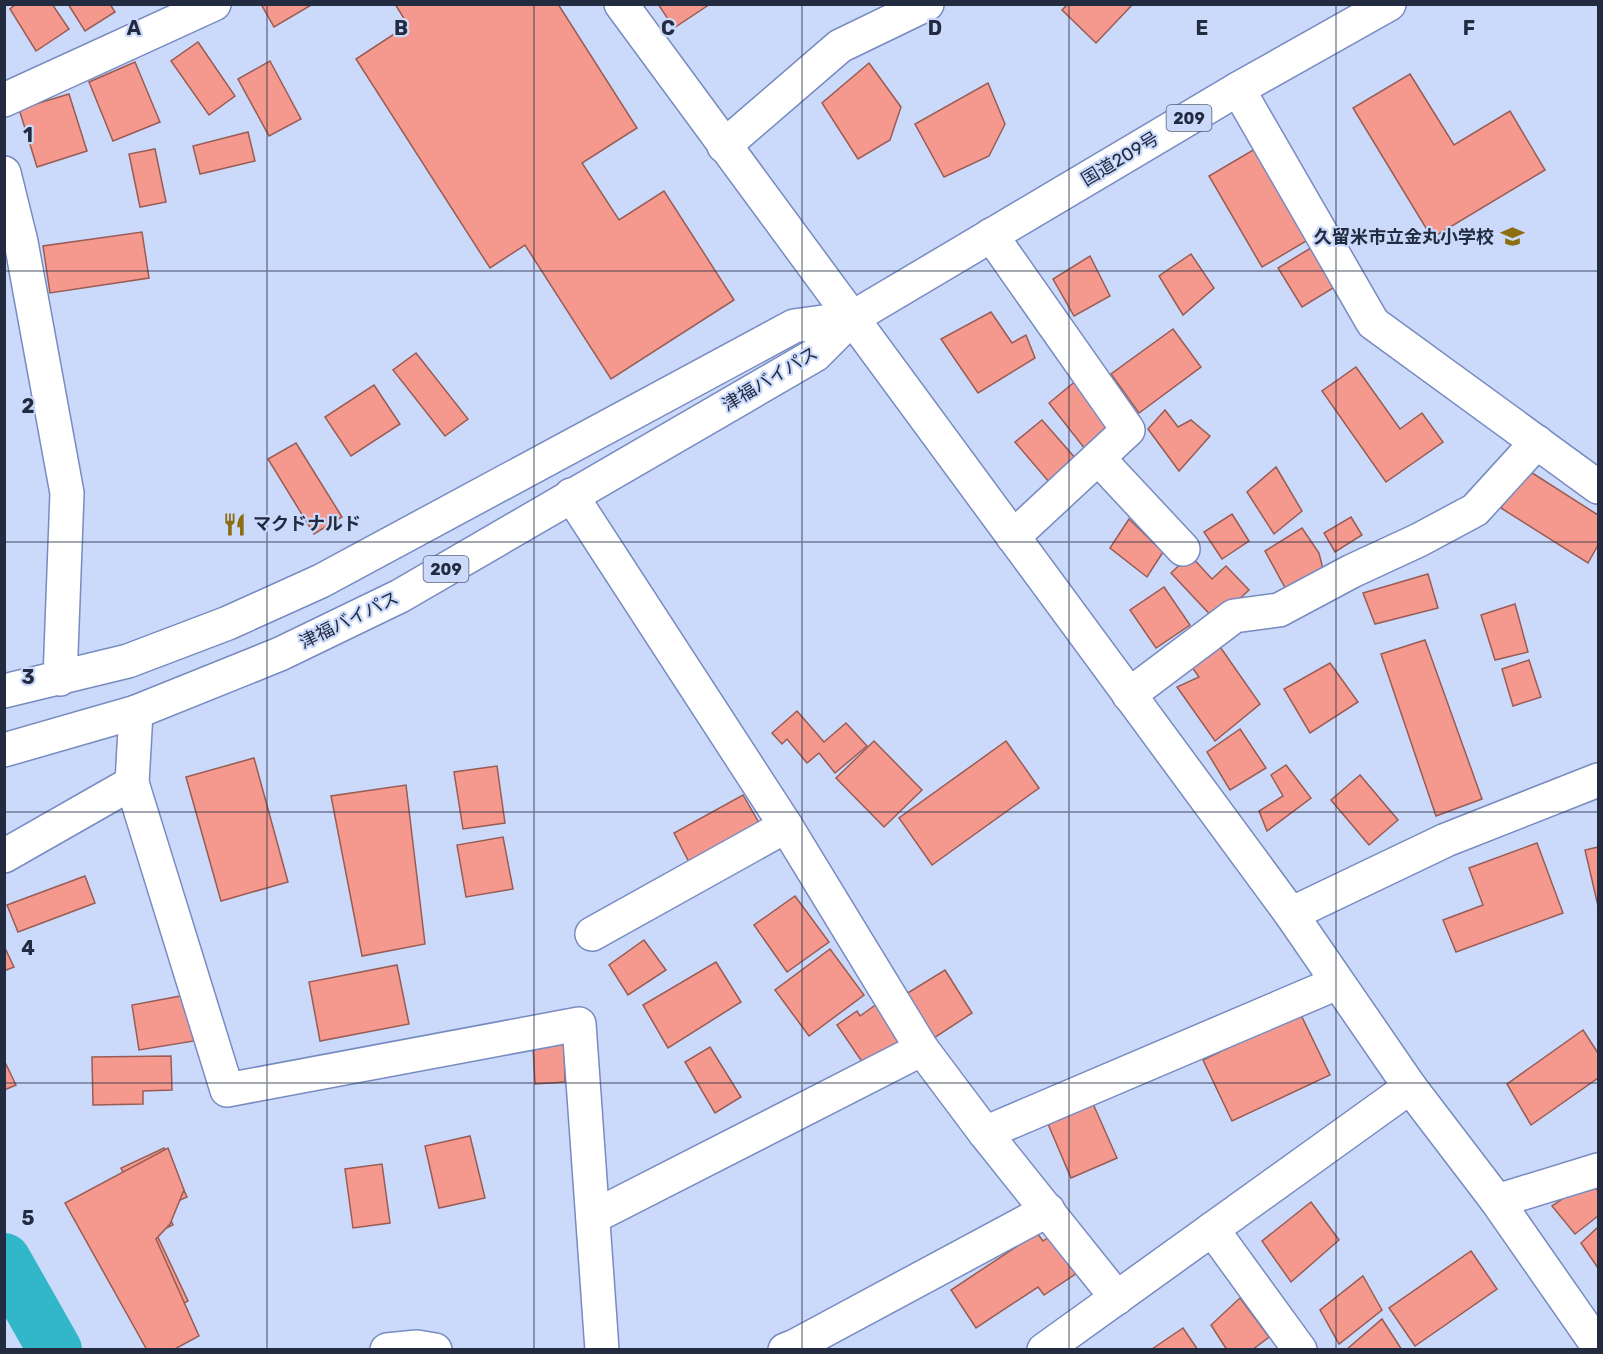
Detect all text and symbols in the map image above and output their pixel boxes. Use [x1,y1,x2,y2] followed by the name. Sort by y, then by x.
[127,16,142,40] text: A
[394,16,408,40] text: B
[661,16,675,40] text: C
[928,16,942,40] text: D
[1196,16,1208,40] text: E
[1463,16,1475,40] text: F
[1166,105,1212,131] road number: 209
[23,123,33,147] text: 1
[1077,127,1163,191] street label: 国道209号
[1499,224,1525,250] school or university icon: 久留米市立金丸小学校
[1314,226,1494,248] place label: 久留米市立金丸小学校
[718,342,822,416] street label: 津福バイパス
[22,394,35,418] text: 2
[222,511,248,537] restaurant icon: マクドナルド
[253,513,361,535] place label: マクドナルド
[424,556,468,582] road number: 209
[296,587,402,653] street label: 津福バイパス
[21,665,35,689] text: 3
[21,936,35,960] text: 4
[22,1206,35,1230] text: 5

